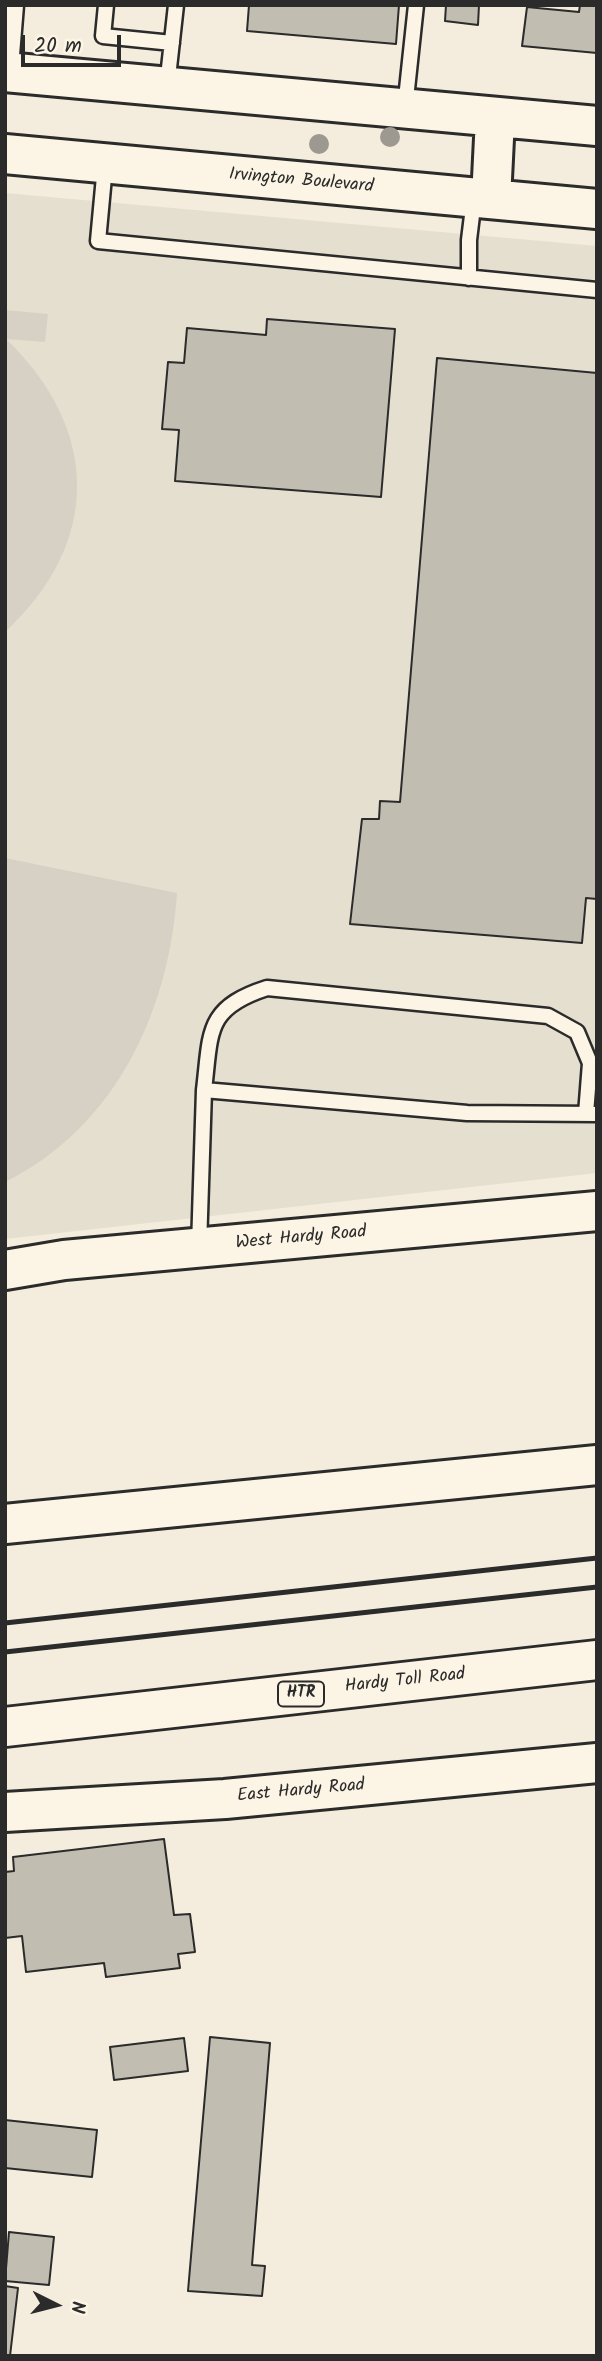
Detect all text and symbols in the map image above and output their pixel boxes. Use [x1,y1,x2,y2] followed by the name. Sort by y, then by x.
[24,21,124,65] scale bar
[34,30,82,63] text: 20 m
[228,165,374,199] street label: Irvington Boulevard
[235,1223,367,1255] street label: West Hardy Road
[344,1665,466,1699] street label: Hardy Toll Road
[278,1682,324,1706] road number: HTR
[236,1776,366,1808] street label: East Hardy Road
[21,2270,91,2340] north arrow
[61,2300,92,2315] text: N

